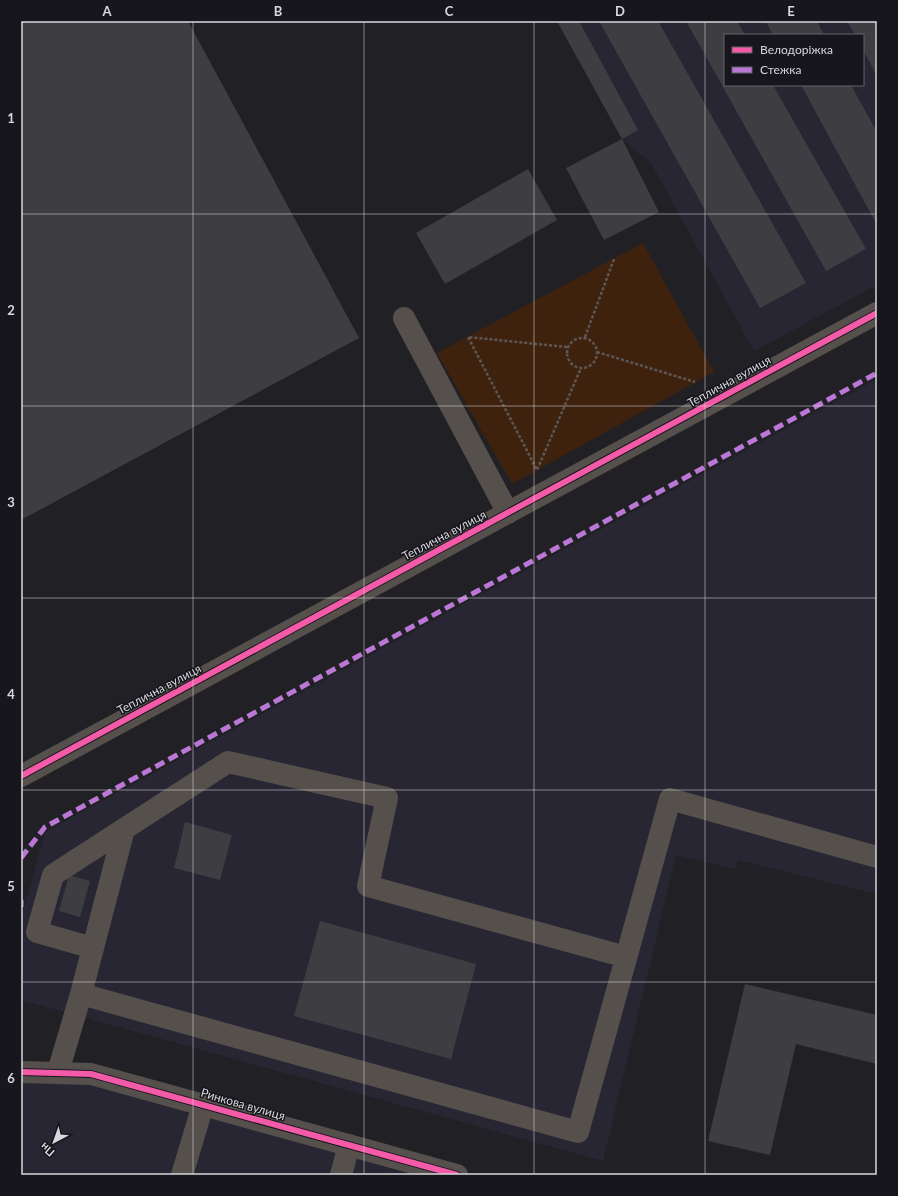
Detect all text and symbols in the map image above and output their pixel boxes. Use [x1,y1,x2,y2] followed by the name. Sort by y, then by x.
[101,3,112,19] text: A
[274,3,283,19] text: B
[445,3,454,19] text: C
[615,3,625,19] text: D
[787,3,795,19] text: E
[724,34,864,86] legend
[760,42,833,57] text: Велодоріжка
[760,62,802,77] text: Стежка
[7,110,15,126] text: 1
[7,302,15,318] text: 2
[685,352,773,410] street label: Теплична вулиця
[7,494,15,510] text: 3
[399,506,489,563] street label: Теплична вулиця
[114,660,204,717] street label: Теплична вулиця
[7,686,15,702] text: 4
[7,878,15,894] text: 5
[7,1070,15,1086] text: 6
[199,1085,287,1123] street label: Ринкова вулиця
[34,1122,74,1162] north arrow
[37,1140,57,1160] text: Пн

